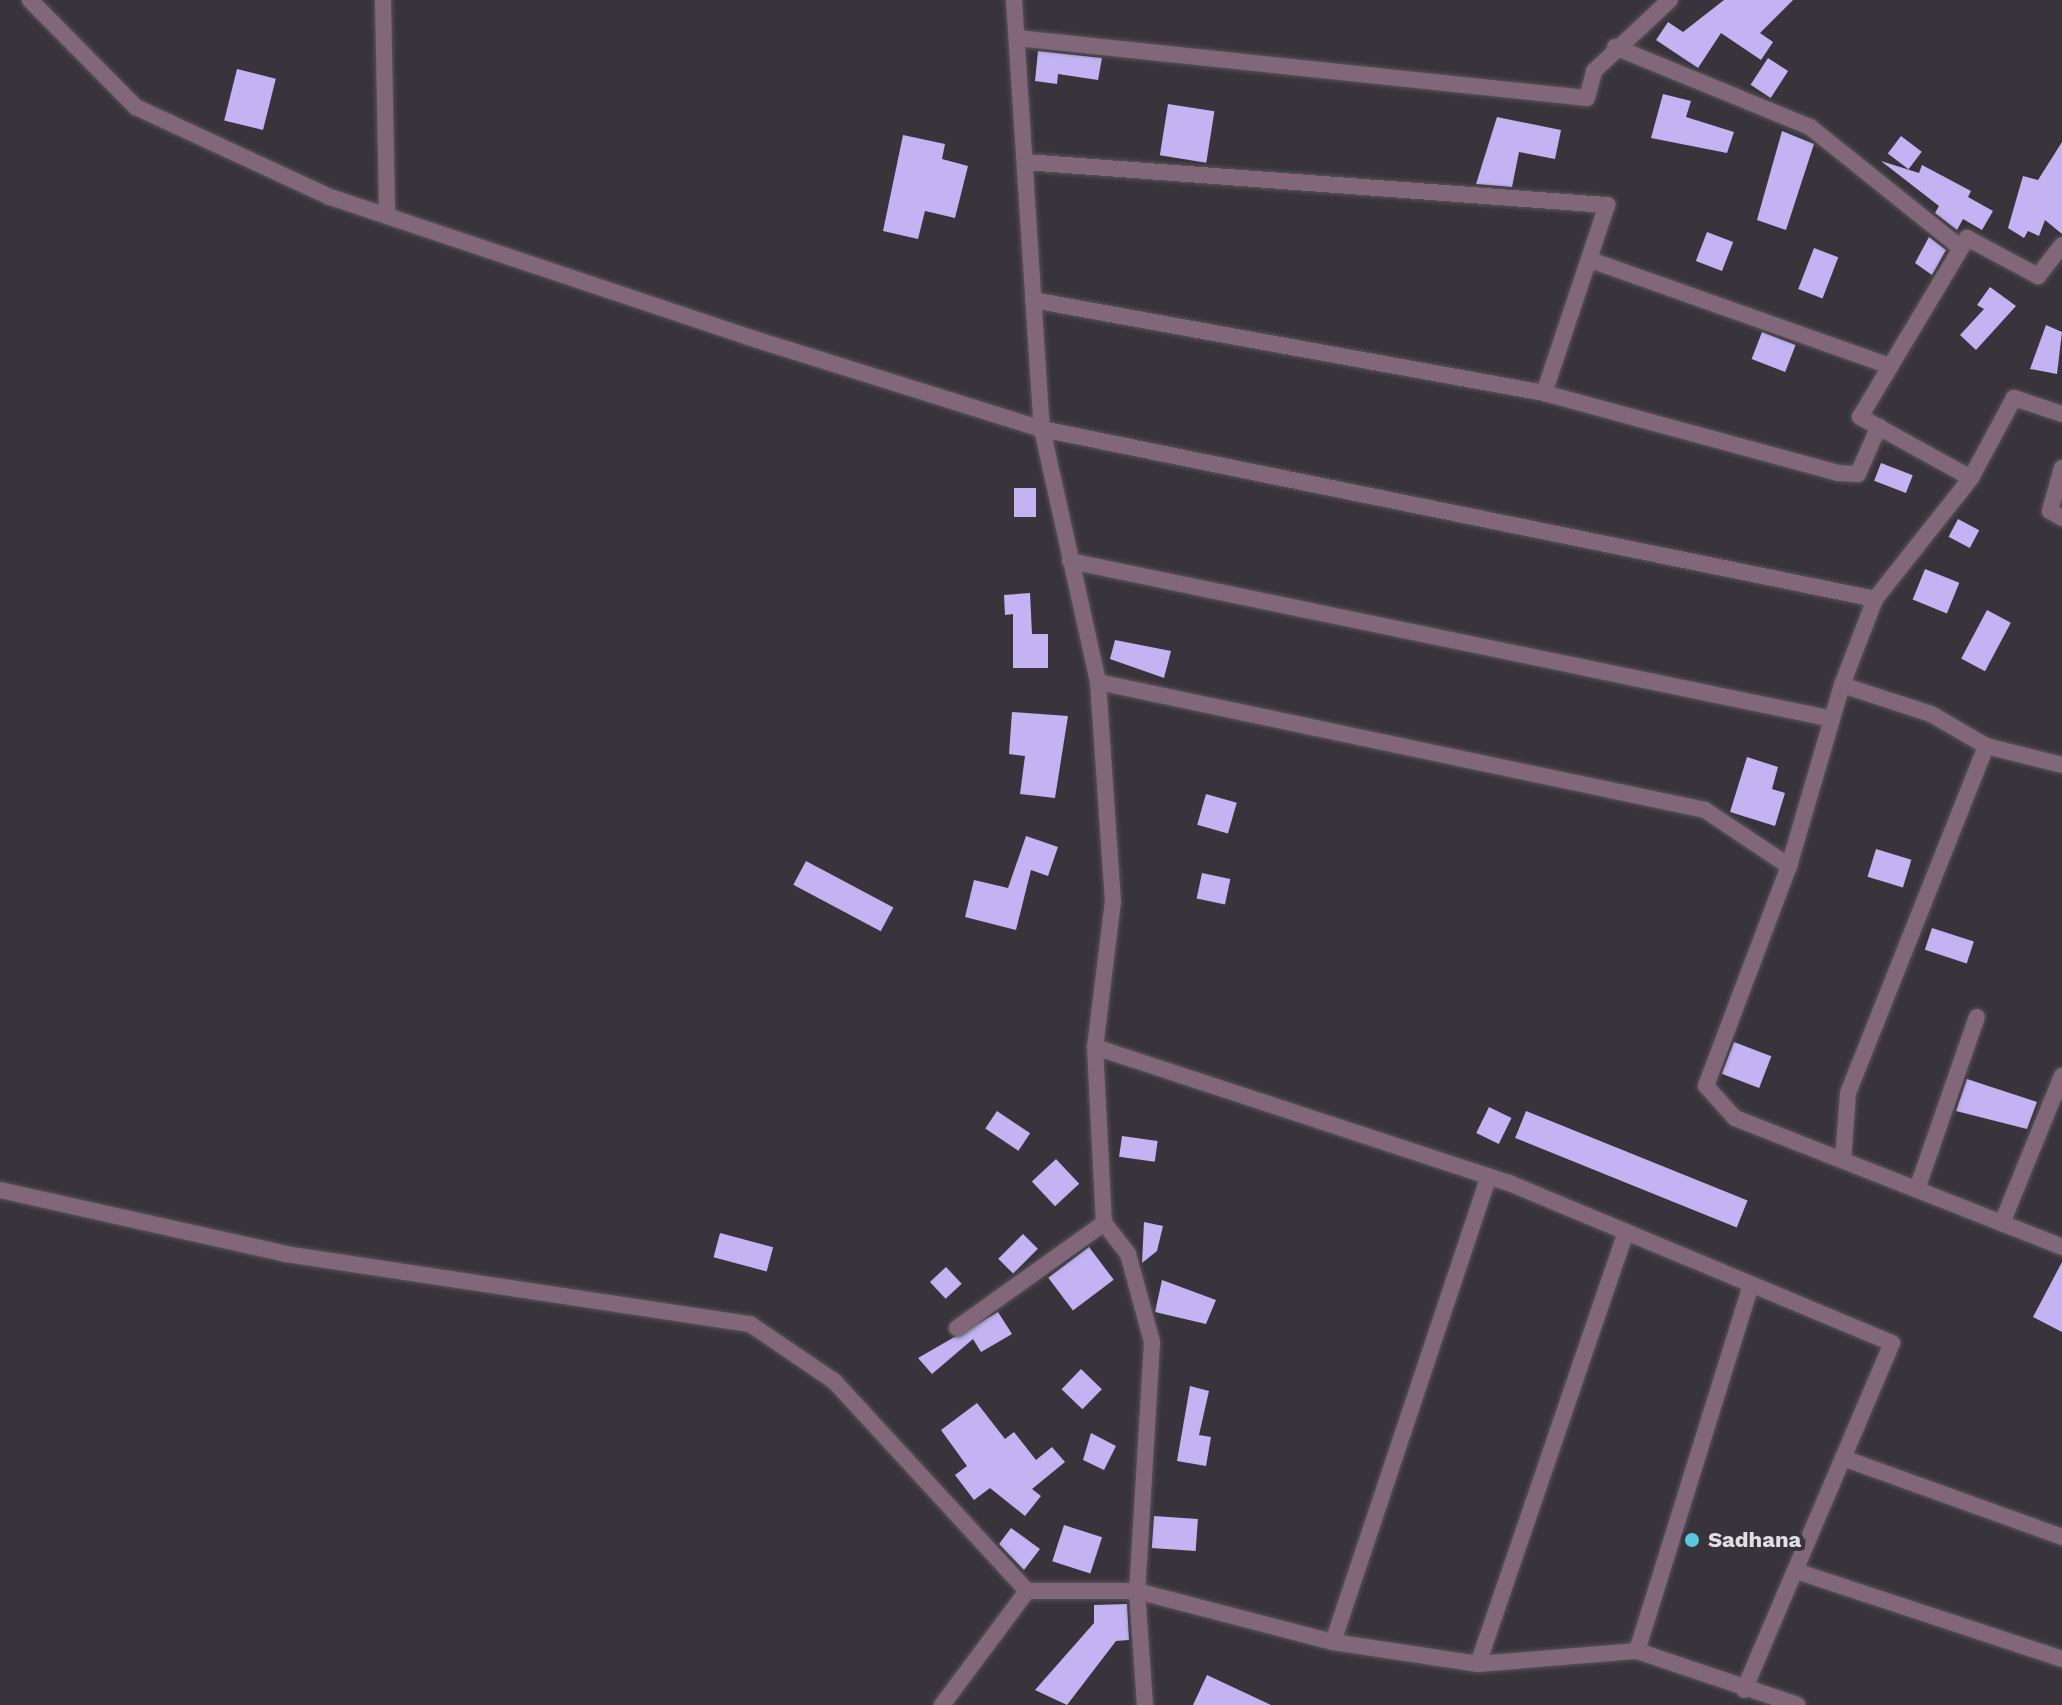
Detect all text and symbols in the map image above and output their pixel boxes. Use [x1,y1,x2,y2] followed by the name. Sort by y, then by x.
[1708,1527,1801,1553] place label: Sadhana
[1683,1531,1701,1549] marker: Sadhana

